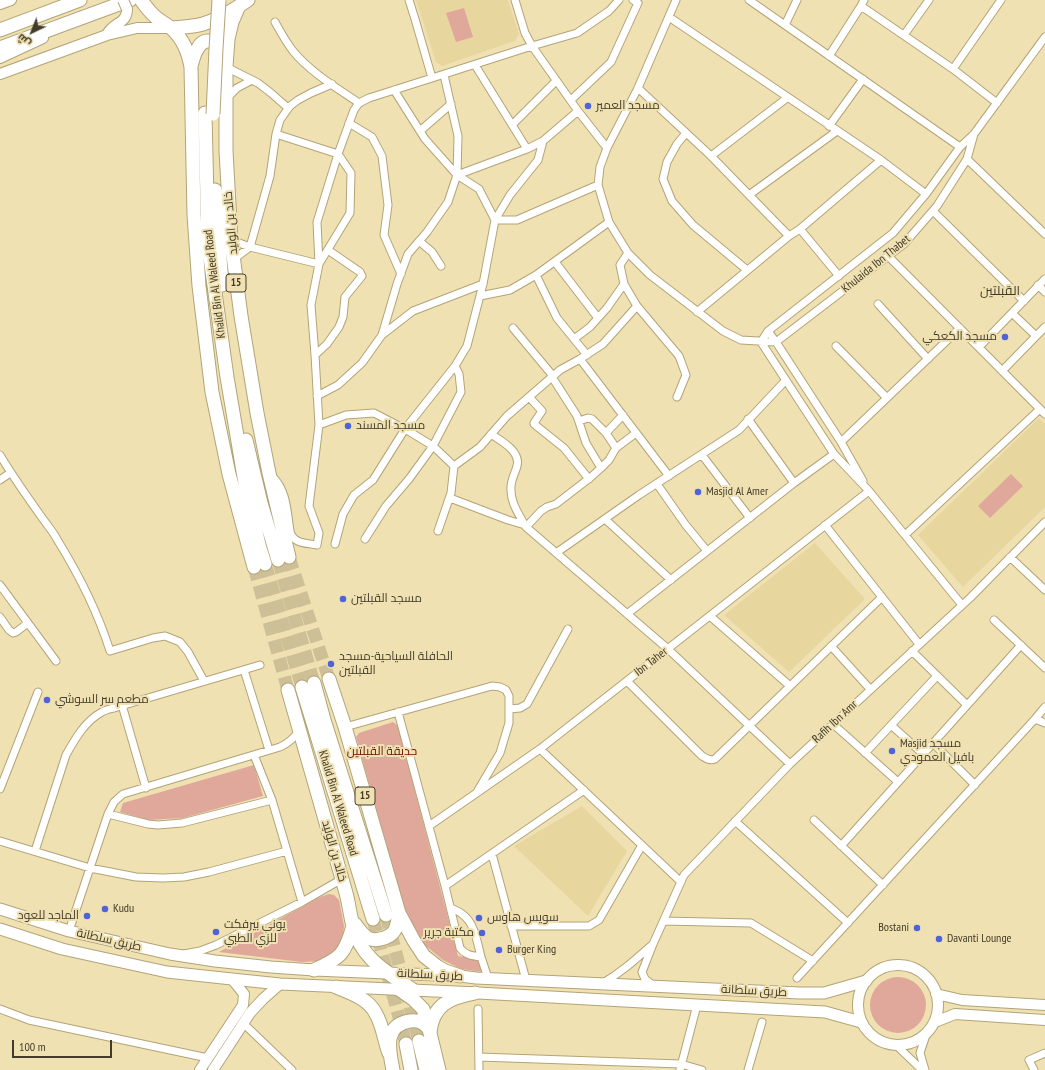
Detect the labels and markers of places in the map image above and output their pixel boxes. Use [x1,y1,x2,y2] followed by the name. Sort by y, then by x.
[596,99,660,113] place label: مسجد العمير
[583,101,593,111] marker: مسجد العمير
[922,330,997,344] place label: مسجد الكعكي
[1000,332,1010,342] marker: مسجد الكعكي
[356,419,425,433] place label: مسجد المسند
[343,421,353,431] marker: مسجد المسند
[706,485,768,499] place label: Masjid Al Amer
[693,487,703,497] marker: Masjid Al Amer
[351,592,422,606] place label: مسجد القبلتين
[338,594,348,604] marker: مسجد القبلتين
[339,650,453,678] place label: الحافلة السياحية-مسجد القبلتين
[326,659,336,669] marker: الحافلة السياحية-مسجد القبلتين
[55,693,149,707] place label: مطعم سر السوشي
[42,695,52,705] marker: مطعم سر السوشي
[900,737,974,765] place label: Masjid مسجد بافيل العمودي
[887,746,897,756] marker: Masjid مسجد بافيل العمودي
[113,902,134,916] place label: Kudu
[100,904,110,914] marker: Kudu
[18,909,79,923] place label: الماجد للعود
[82,911,92,921] marker: الماجد للعود
[487,911,559,925] place label: سويس هاوس
[474,913,484,923] marker: سويس هاوس
[224,918,286,946] place label: يوني بيرفكت للزي الطبي
[878,921,909,935] place label: Bostani
[912,923,922,933] marker: Bostani
[424,926,474,940] place label: مكتبة جرير
[211,927,221,937] marker: يوني بيرفكت للزي الطبي
[477,928,487,938] marker: مكتبة جرير
[947,932,1012,946] place label: Davanti Lounge
[934,934,944,944] marker: Davanti Lounge
[507,943,556,957] place label: Burger King
[494,945,504,955] marker: Burger King

